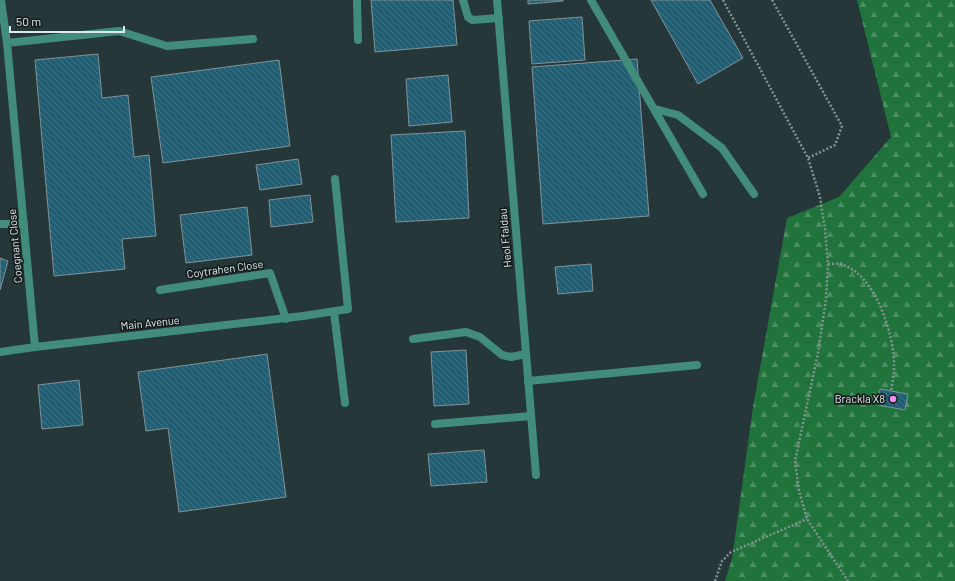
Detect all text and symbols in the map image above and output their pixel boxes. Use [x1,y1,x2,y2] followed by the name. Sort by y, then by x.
[10,8,124,34] scale bar
[16,14,41,28] text: 50 m
[5,208,24,284] street label: Coegnant Close
[495,208,514,268] street label: Heol Ffaldau
[186,257,264,280] street label: Coytrahen Close
[120,313,180,332] street label: Main Avenue
[835,392,885,405] place label: Brackla X8
[888,394,898,404] marker: Brackla X8

